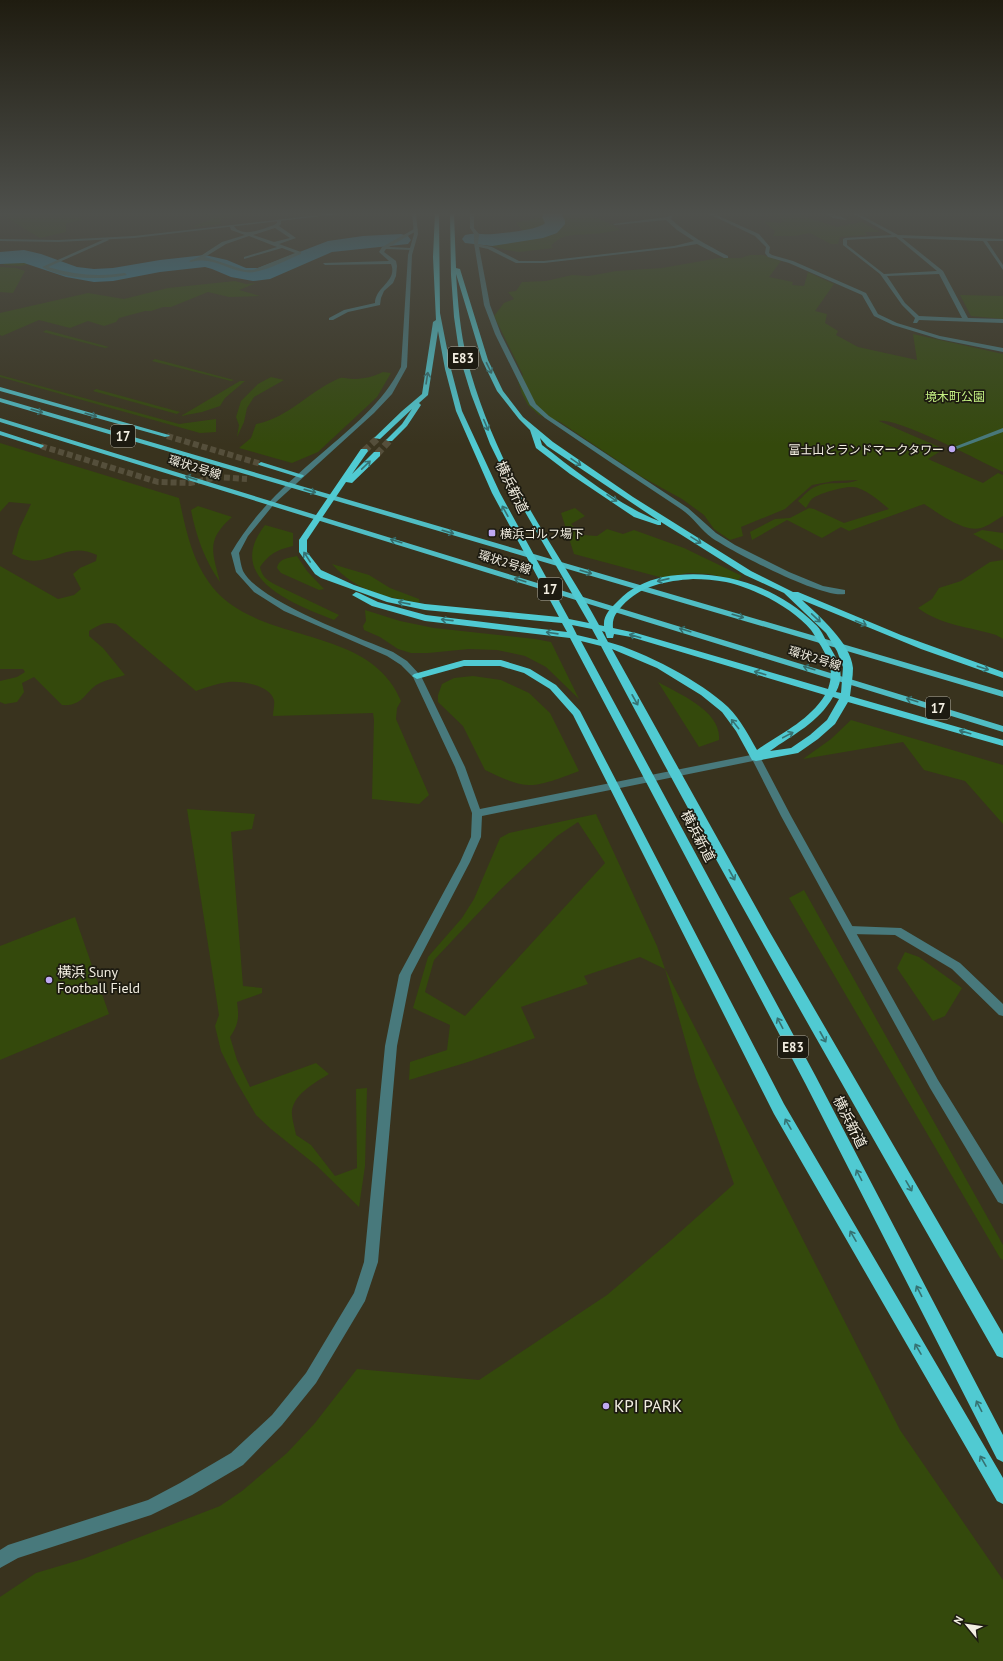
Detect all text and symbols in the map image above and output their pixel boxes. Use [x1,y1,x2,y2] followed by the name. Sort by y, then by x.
[448,347,478,369] road number: E83
[486,362,493,374] one-way arrow
[423,371,431,384] one-way arrow
[925,389,985,404] park label: 境木町公園
[31,408,44,415] one-way arrow
[85,412,98,419] one-way arrow
[483,419,490,431] one-way arrow
[111,425,135,447] road number: 17
[788,442,944,457] place label: 富士山とランドマークタワー
[947,444,957,454] marker: 富士山とランドマークタワー
[167,452,223,482] street label: 環状2号線
[492,458,532,516] street label: 横浜新道
[570,458,581,466] one-way arrow
[361,460,371,470] one-way arrow
[184,474,197,481] one-way arrow
[303,488,316,495] one-way arrow
[606,494,617,502] one-way arrow
[501,505,509,517] one-way arrow
[500,526,584,541] place label: 横浜ゴルフ場下
[487,528,497,538] marker: 横浜ゴルフ場下
[441,529,454,536] one-way arrow
[390,537,403,544] one-way arrow
[690,537,702,545] one-way arrow
[477,547,533,577] street label: 環状2号線
[303,552,311,563] one-way arrow
[580,569,593,576] one-way arrow
[515,575,527,583] one-way arrow
[657,577,670,585] one-way arrow
[538,578,562,600] road number: 17
[398,599,411,607] one-way arrow
[731,613,744,620] one-way arrow
[811,613,821,622] one-way arrow
[441,616,454,623] one-way arrow
[855,620,867,627] one-way arrow
[678,626,691,633] one-way arrow
[546,629,559,637] one-way arrow
[629,632,642,639] one-way arrow
[787,643,843,673] street label: 環状2号線
[803,664,816,671] one-way arrow
[976,665,989,672] one-way arrow
[753,669,766,677] one-way arrow
[631,694,639,706] one-way arrow
[906,696,919,703] one-way arrow
[926,697,950,719] road number: 17
[731,718,740,729] one-way arrow
[959,728,972,735] one-way arrow
[782,731,794,738] one-way arrow
[677,807,719,865] street label: 横浜新道
[728,869,736,881] one-way arrow
[57,963,140,997] place label: 横浜 Suny Football Field
[44,975,54,985] marker: 横浜 Suny Football Field
[775,1017,783,1029] one-way arrow
[819,1031,827,1043] one-way arrow
[778,1036,808,1058] road number: E83
[829,1093,871,1151] street label: 横浜新道
[783,1118,791,1130] one-way arrow
[855,1170,863,1182] one-way arrow
[905,1180,913,1192] one-way arrow
[848,1230,856,1242] one-way arrow
[915,1285,922,1297] one-way arrow
[914,1343,922,1355] one-way arrow
[614,1395,682,1417] place label: KPI PARK
[601,1401,611,1411] marker: KPI PARK
[974,1401,982,1413] one-way arrow
[979,1455,987,1467] one-way arrow
[947,1605,987,1645] north arrow
[950,1614,966,1627] text: N

